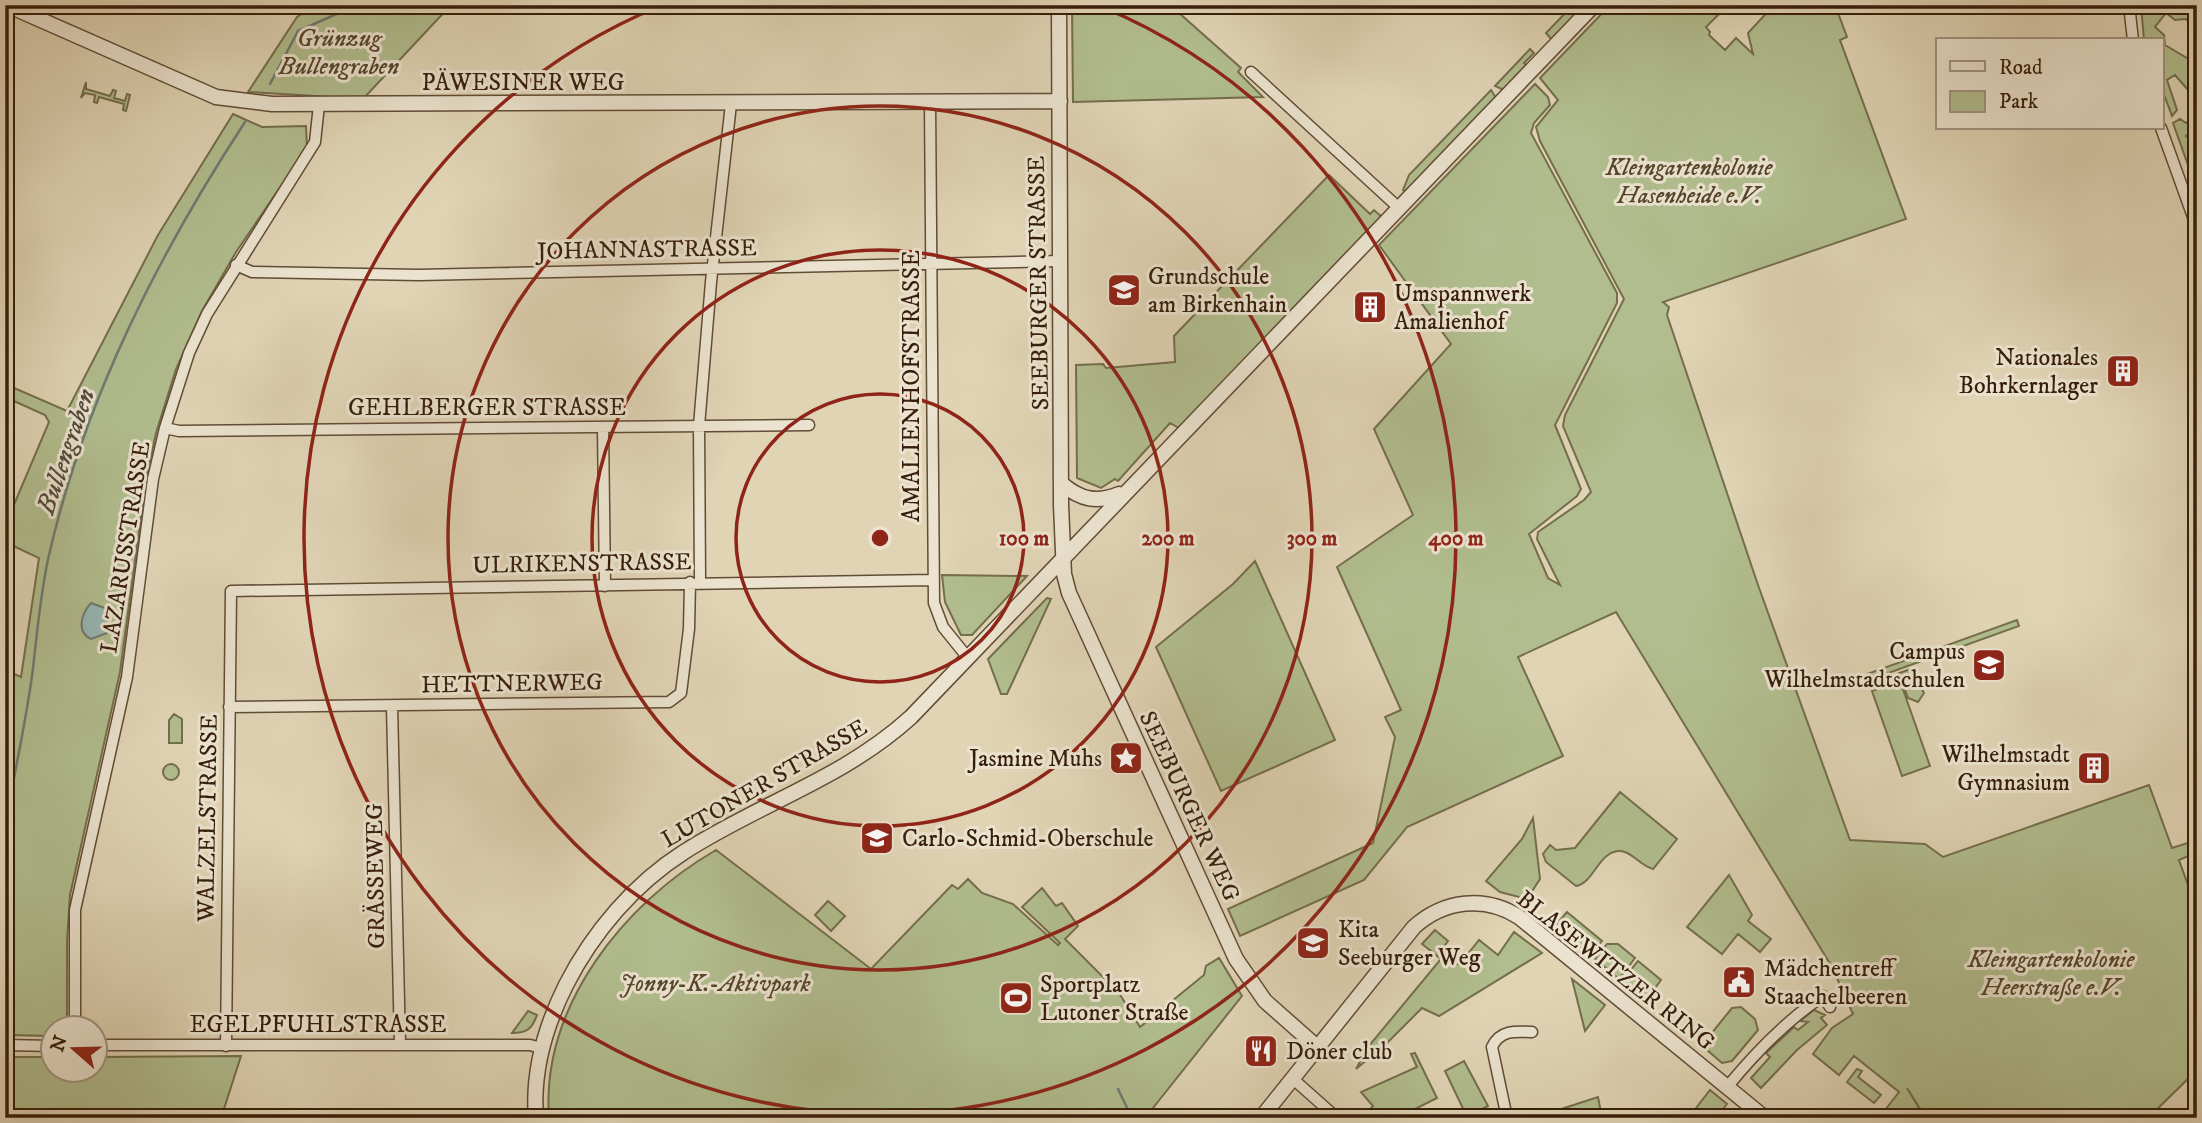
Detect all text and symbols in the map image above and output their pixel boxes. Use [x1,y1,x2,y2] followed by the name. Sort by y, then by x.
[278,24,399,82] park label: Grünzug Bullengraben
[1936,38,2164,130] legend
[1999,55,2043,81] text: Road
[422,68,625,98] street label: PÄWESINER WEG
[1999,89,2039,115] text: Park
[1605,153,1773,211] park label: Kleingartenkolonie Hasenheide e.V.
[1022,155,1056,411] street label: SEEBURGER STRASSE
[535,233,757,267] street label: JOHANNASTRASSE
[897,250,927,522] street label: AMALIENHOFSTRASSE
[1148,262,1288,320] place label: Grundschule am Birkenhain
[1105,271,1143,309] school or university icon: Grundschule am Birkenhain
[1394,279,1531,337] place label: Umspannwerk Amalienhof
[1351,288,1389,326] building icon: Umspannwerk Amalienhof
[1959,343,2098,401] place label: Nationales Bohrkernlager
[2104,352,2142,390] building icon: Nationales Bohrkernlager
[29,384,103,519] water label: Bullengraben
[348,393,626,423] street label: GEHLBERGER STRASSE
[94,439,158,655] street label: LAZARUSSTRASSE
[868,526,892,550] centre of rings
[999,526,1049,552] text: 100 m
[1141,526,1195,552] text: 200 m
[1287,526,1338,552] text: 300 m
[1429,526,1484,552] text: 400 m
[472,547,692,581] street label: ULRIKENSTRASSE
[1763,637,1965,695] place label: Campus Wilhelmstadtschulen
[1970,646,2008,684] school or university icon: Campus Wilhelmstadtschulen
[421,667,603,701] street label: HETTNERWEG
[1132,706,1246,907] street label: SEEBURGER WEG
[656,713,873,855] street label: LUTONER STRASSE
[191,714,225,923] street label: WALZELSTRASSE
[1107,739,1145,777] place icon: Jasmine Muhs
[1940,740,2070,798] place label: Wilhelmstadt Gymnasium
[967,744,1102,774] place label: Jasmine Muhs
[2075,749,2113,787] building icon: Wilhelmstadt Gymnasium
[360,803,392,949] street label: GRÄSSEWEG
[858,819,896,857] school or university icon: Carlo-Schmid-Oberschule
[902,824,1154,854] place label: Carlo-Schmid-Oberschule
[1510,884,1721,1058] street label: BLASEWITZER RING
[1338,915,1481,973] place label: Kita Seeburger Weg
[1294,924,1332,962] school or university icon: Kita Seeburger Weg
[1967,945,2135,1003] park label: Kleingartenkolonie Heerstraße e.V.
[1764,954,1908,1012] place label: Mädchentreff Staachelbeeren
[1720,963,1758,1001] public building icon: Mädchentreff Staachelbeeren
[620,969,810,999] park label: Jonny-K.-Aktivpark
[1040,970,1189,1028] place label: Sportplatz Lutoner Straße
[997,979,1035,1017] sports icon: Sportplatz Lutoner Straße
[190,1010,446,1040] street label: EGELPFUHLSTRASSE
[38,1014,108,1084] north arrow
[46,1032,73,1055] text: N
[1242,1032,1280,1070] restaurant icon: Döner club
[1286,1037,1392,1067] place label: Döner club

